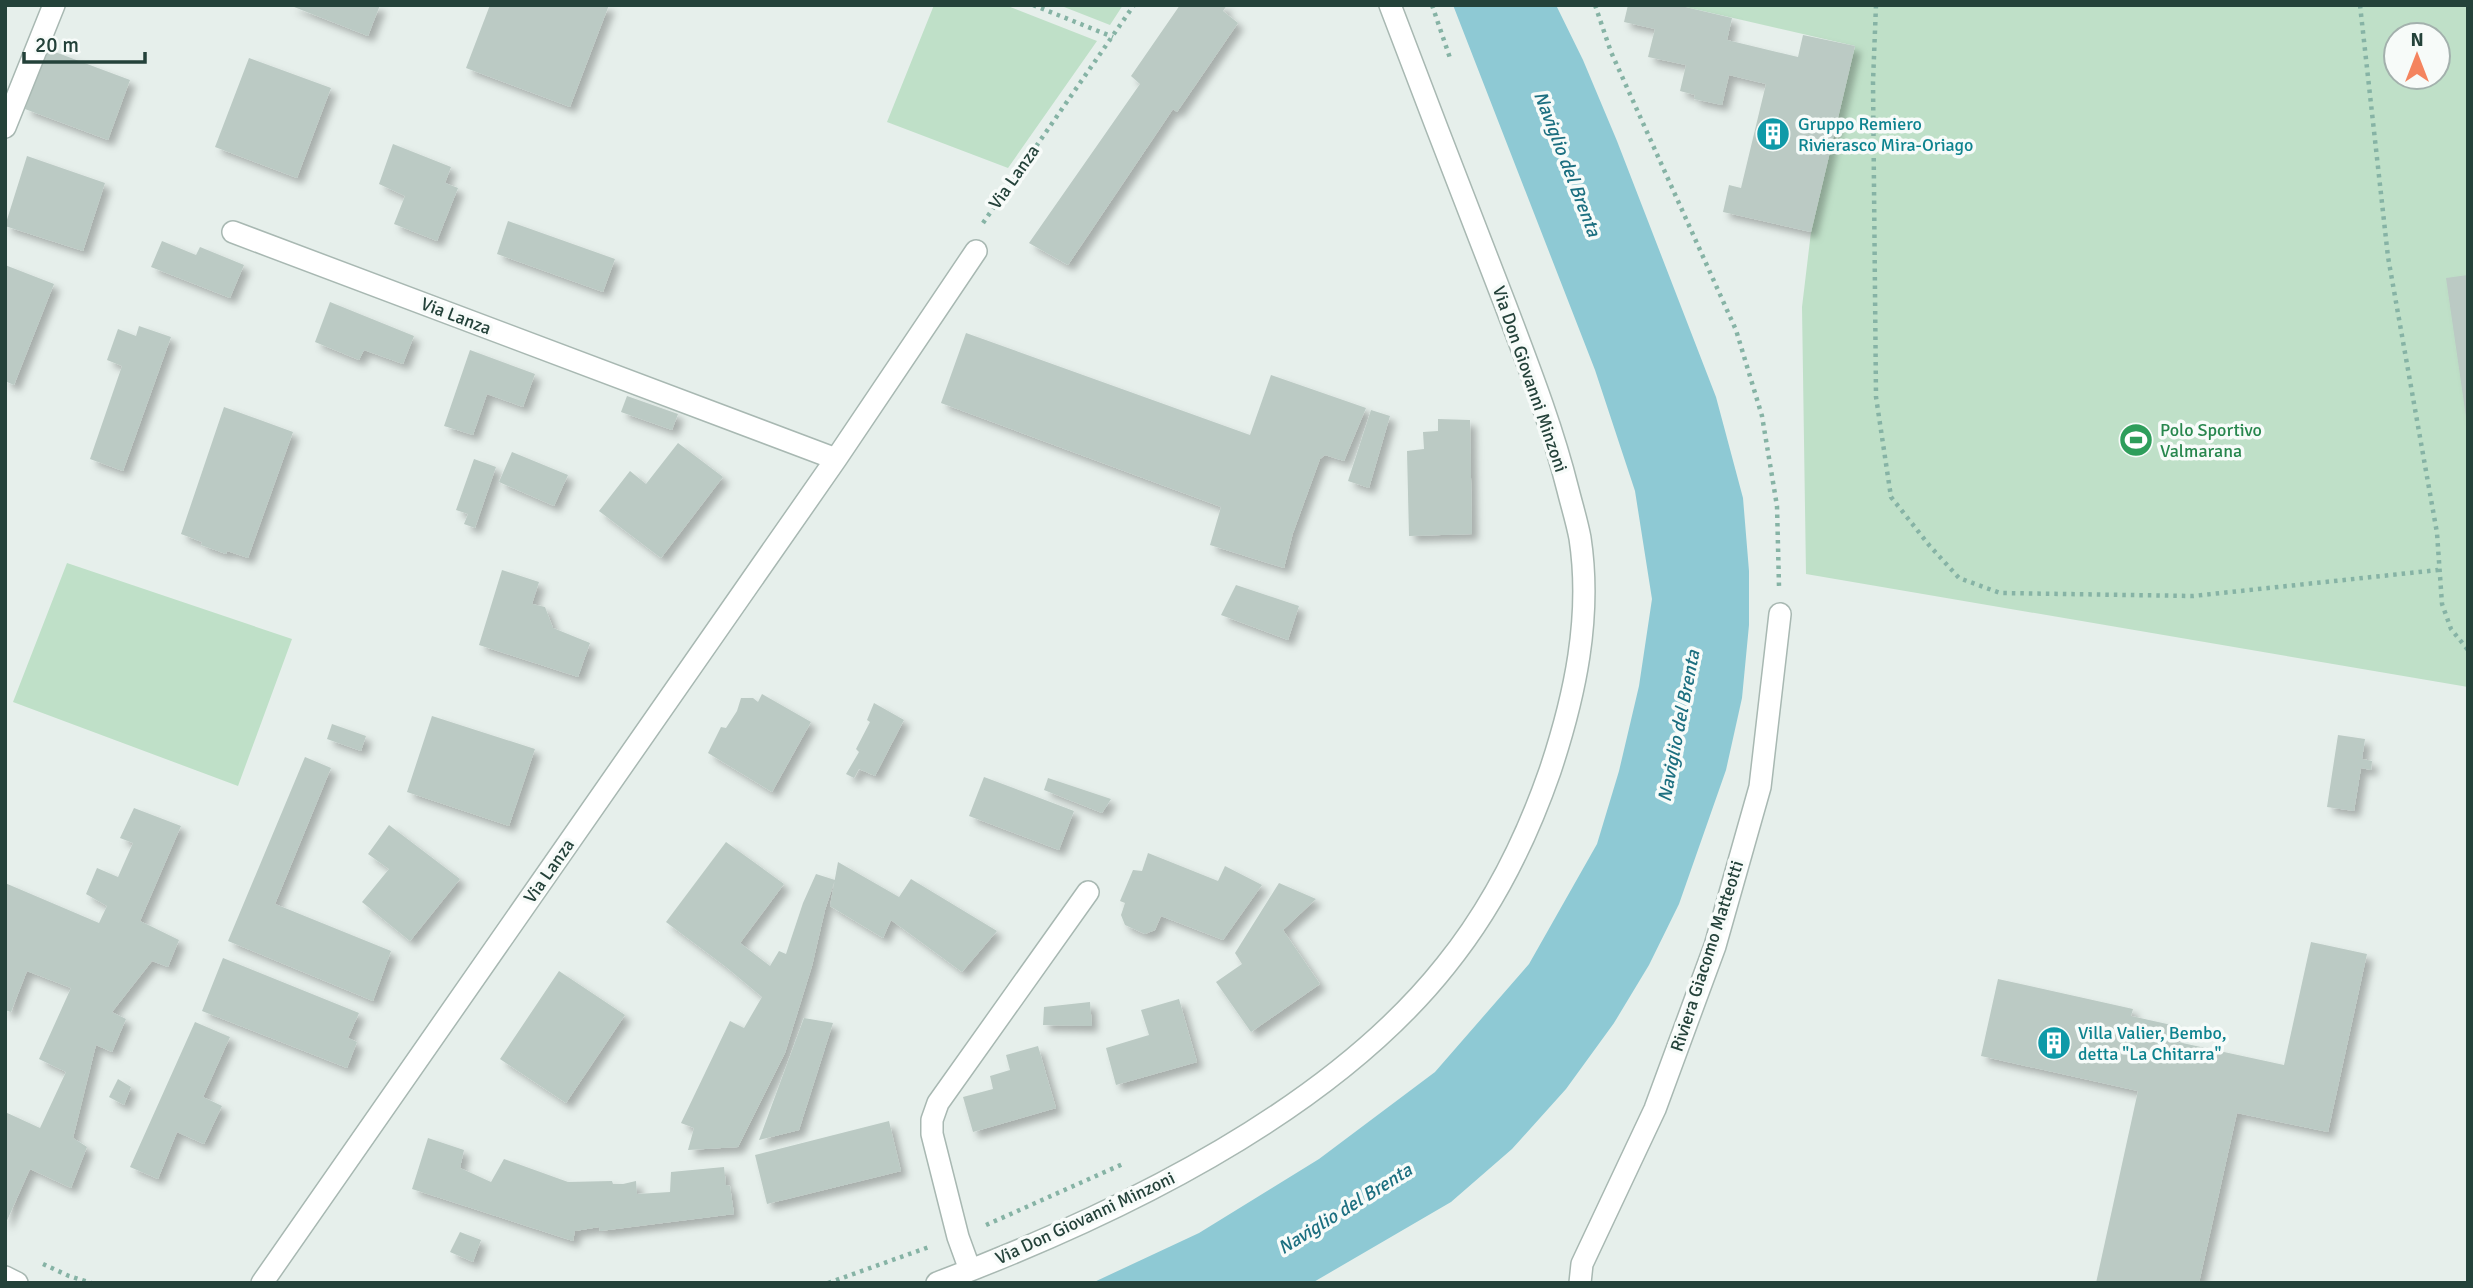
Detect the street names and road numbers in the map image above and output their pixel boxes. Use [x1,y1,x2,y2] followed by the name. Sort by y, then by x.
[984,141,1044,213] street label: Via Lanza
[1488,283,1572,475] street label: Via Don Giovanni Minzoni
[418,293,494,339] street label: Via Lanza
[519,835,579,907] street label: Via Lanza
[1666,858,1748,1054] street label: Riviera Giacomo Matteotti
[992,1167,1178,1269] street label: Via Don Giovanni Minzoni

